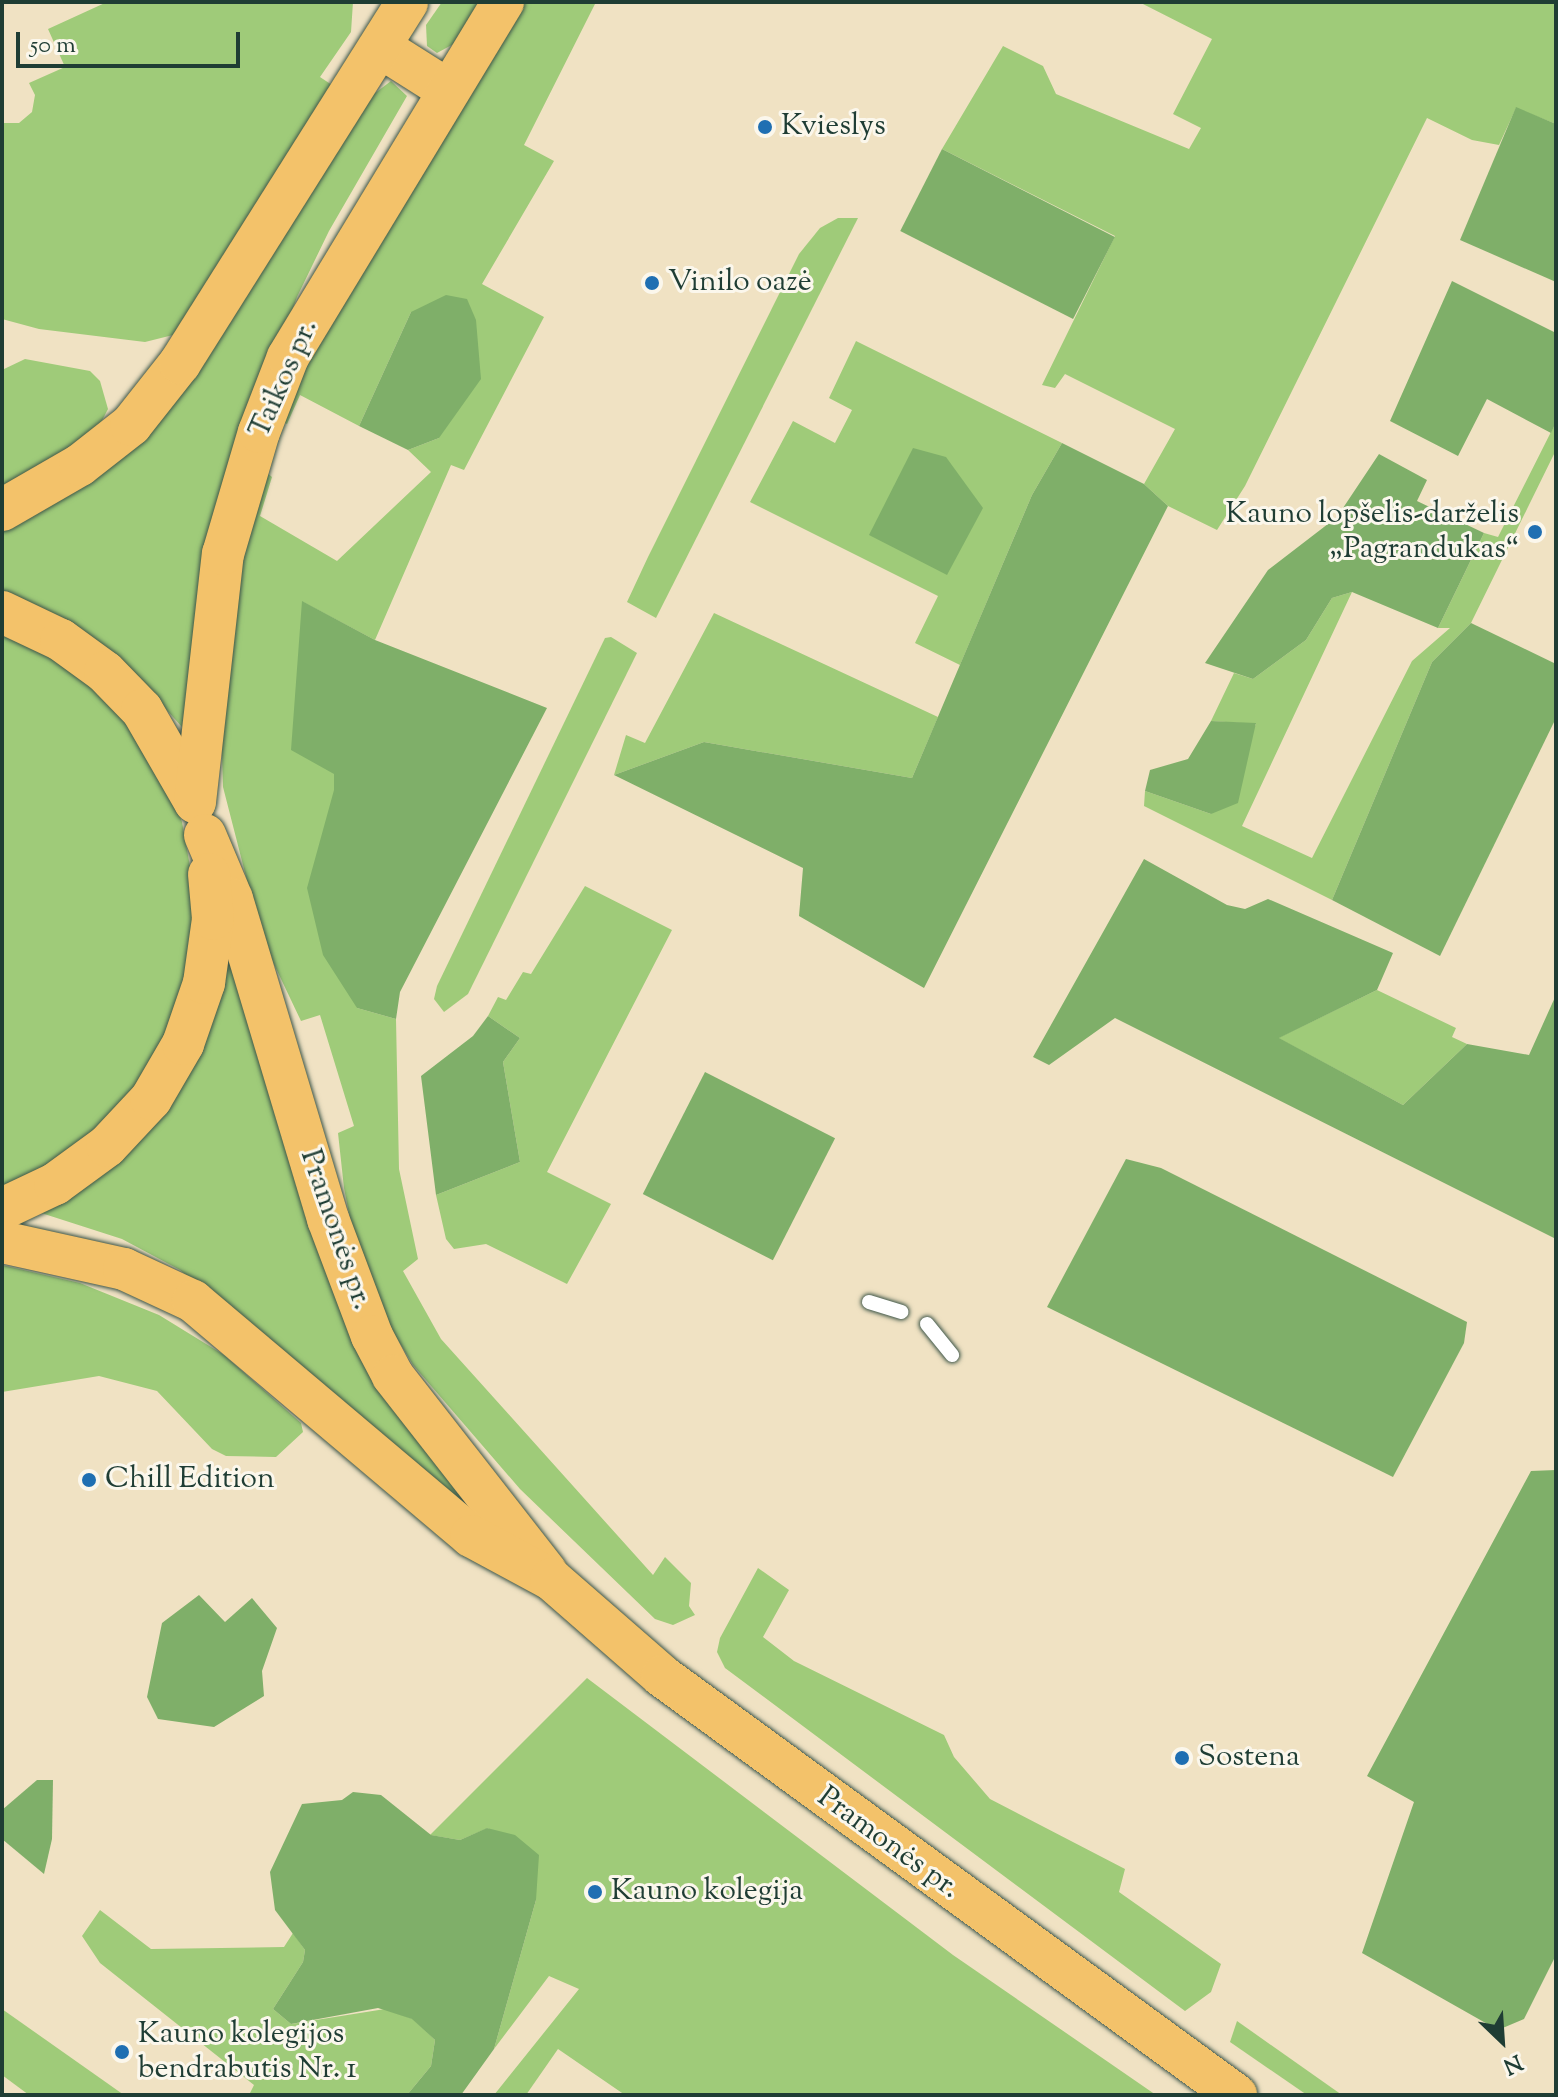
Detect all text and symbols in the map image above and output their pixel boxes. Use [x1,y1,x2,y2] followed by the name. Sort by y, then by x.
[20,16,244,66] scale bar
[30,29,76,63] text: 50 m
[781,109,886,145] place label: Kvieslys
[756,118,774,136] marker: Kvieslys
[668,265,812,301] place label: Vinilo oazė
[643,274,661,292] marker: Vinilo oazė
[243,314,327,444] street label: Taikos pr.
[1226,497,1519,568] place label: Kauno lopšelis-darželis „Pagrandukas“
[1526,523,1544,541] marker: Kauno lopšelis-darželis „Pagrandukas“
[291,1145,379,1315] street label: Pramonės pr.
[105,1462,275,1498] place label: Chill Edition
[80,1471,98,1489] marker: Chill Edition
[1198,1740,1300,1776] place label: Sostena
[1173,1749,1191,1767] marker: Sostena
[810,1780,966,1908] street label: Pramonės pr.
[611,1874,803,1910] place label: Kauno kolegija
[586,1883,604,1901] marker: Kauno kolegija
[1462,2001,1542,2081] north arrow
[138,2017,357,2088] place label: Kauno kolegijos bendrabutis Nr. 1
[113,2043,131,2061] marker: Kauno kolegijos bendrabutis Nr. 1
[1497,2045,1527,2081] text: N

